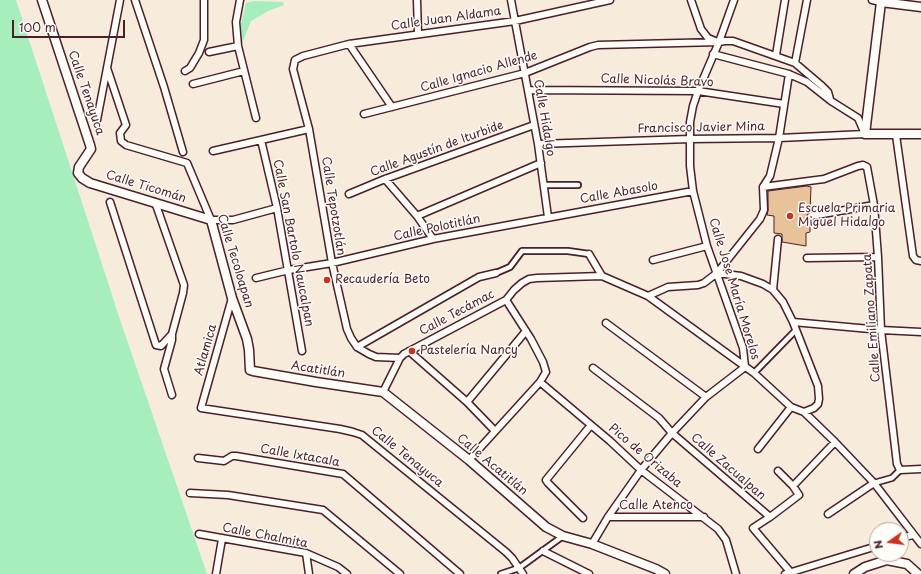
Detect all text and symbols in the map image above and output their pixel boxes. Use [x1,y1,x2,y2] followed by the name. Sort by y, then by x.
[390,4,502,34] street label: Calle Juan Aldama
[14,12,127,38] scale bar
[19,18,56,36] text: 100 m
[419,48,539,96] street label: Calle Ignacio Allende
[65,49,107,137] street label: Calle Tenayuca
[600,72,714,90] street label: Calle Nicolás Bravo
[530,78,558,158] street label: Calle Hidalgo
[368,118,506,180] street label: Calle Agustín de Iturbide
[637,120,765,136] street label: Francisco Javier Mina
[318,156,348,256] street label: Calle Tepotzotlán
[270,158,316,328] street label: Calle San Bartolo Naucalpan
[104,168,188,206] street label: Calle Ticomán
[579,179,659,207] street label: Calle Abasolo
[798,202,895,230] place label: Escuela Primaria Miguel Hidalgo
[785,211,795,221] marker: Escuela Primaria Miguel Hidalgo
[214,212,256,310] street label: Calle Tecoloapan
[392,212,482,244] street label: Calle Polotitlán
[706,216,762,362] street label: Calle Jose María Morelos
[860,253,884,383] street label: Calle Emiliano Zapata
[335,273,430,287] place label: Recaudería Beto
[322,275,332,285] marker: Recaudería Beto
[417,287,497,339] street label: Calle Tecámac
[192,323,220,377] street label: Atlamica
[420,344,518,358] place label: Pastelería Nancy
[407,346,417,356] marker: Pastelería Nancy
[290,359,346,381] street label: Acatitlán
[605,421,685,491] street label: Pico de Orizaba
[368,424,446,490] street label: Calle Tenayuca
[454,431,530,499] street label: Calle Acatitlán
[688,431,768,503] street label: Calle Zacualpan
[259,442,341,470] street label: Calle Ixtacala
[619,499,693,513] street label: Calle Atenco
[221,521,309,551] street label: Calle Chalmita
[869,522,909,562] north arrow
[869,538,887,551] text: N

